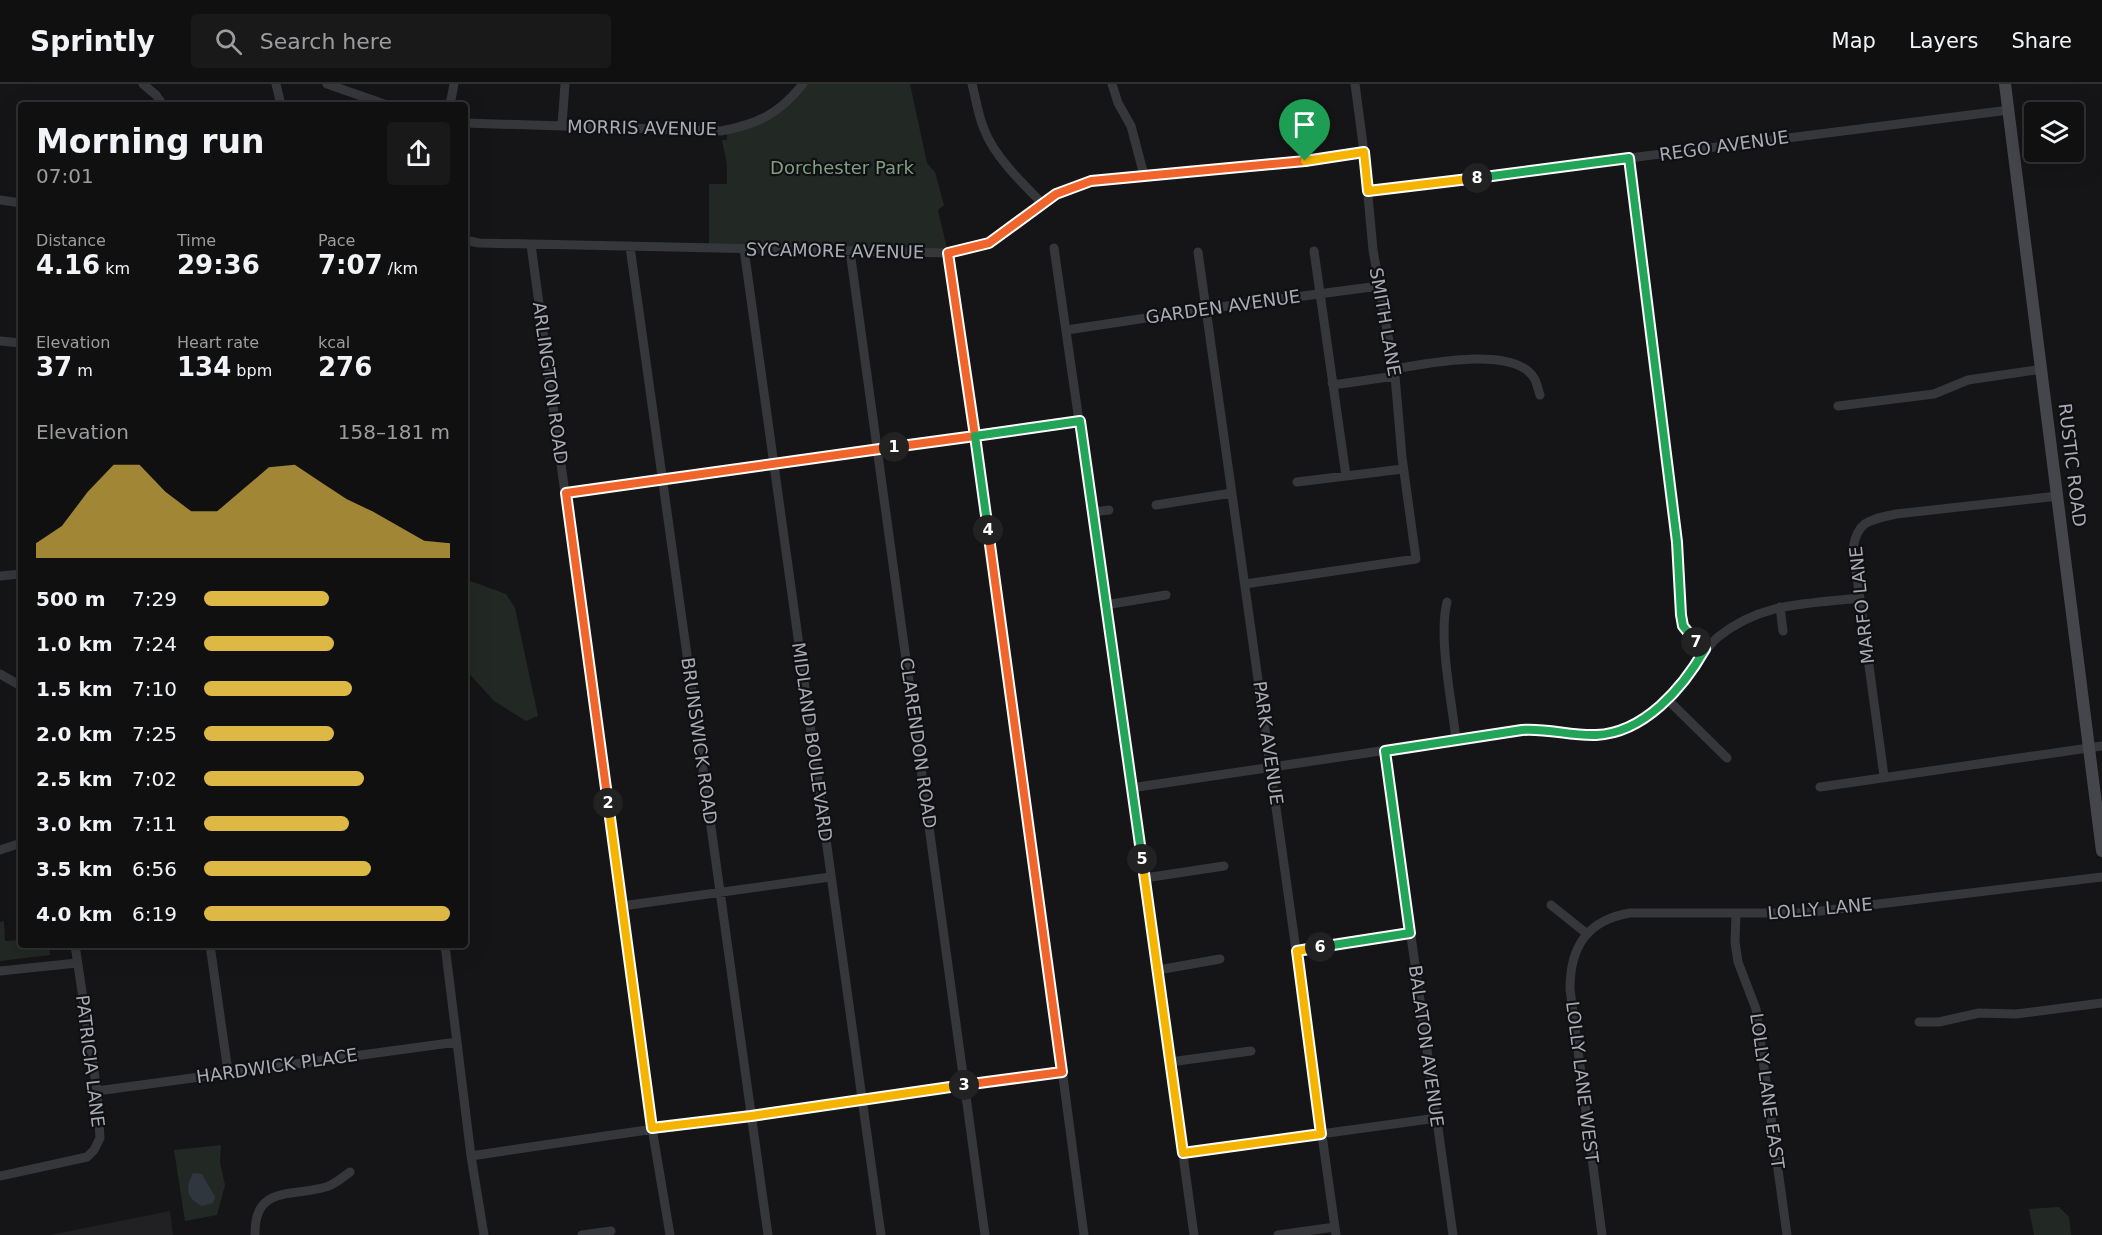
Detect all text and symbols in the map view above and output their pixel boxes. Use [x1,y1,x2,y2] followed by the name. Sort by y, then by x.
[191,14,611,68] search box
[30,25,155,58] text: Sprintly
[212,25,245,58] icon: search
[260,29,392,54] text: Search here
[1832,29,1876,53] text: Map
[1909,29,1978,53] text: Layers
[2011,29,2072,53] text: Share
[1279,99,1330,161] pin
[2024,102,2084,162] map controls
[2024,102,2084,162] button: layers
[1288,108,1321,141] icon: arrive
[567,116,717,139] street label: MORRIS AVENUE
[36,122,264,161] text: Morning run
[387,122,450,185] button: share
[1658,126,1790,165] street label: REGO AVENUE
[770,157,914,178] park label: Dorchester Park
[1462,163,1492,193] pin: 8
[36,164,94,188] text: 07:01
[1471,168,1483,187] text: 8
[36,231,106,250] text: Distance
[177,231,216,250] text: Time
[318,231,355,250] text: Pace
[746,238,924,263] street label: SYCAMORE AVENUE
[36,250,100,280] text: 4.16
[177,250,260,280] text: 29:36
[318,250,383,280] text: 7:07
[100,259,130,278] text: km
[383,259,418,278] text: /km
[1366,266,1405,378] street label: SMITH LANE
[1144,285,1302,328] street label: GARDEN AVENUE
[529,300,572,466] street label: ARLINGTON ROAD
[36,333,110,352] text: Elevation
[177,333,259,352] text: Heart rate
[318,333,350,352] text: kcal
[36,352,72,382] text: 37
[177,352,231,382] text: 134
[318,352,372,382] text: 276
[72,361,93,380] text: m
[231,361,272,380] text: bpm
[2055,402,2090,528] street label: RUSTIC ROAD
[36,420,129,444] text: Elevation
[338,420,450,444] text: 158–181 m
[879,432,909,462] pin: 1
[888,437,900,456] text: 1
[973,515,1003,545] pin: 4
[982,520,994,539] text: 4
[1845,545,1878,665] street label: MARFO LANE
[36,587,106,611] text: 500 m
[132,587,177,611] text: 7:29
[1681,627,1711,657] pin: 7
[36,632,113,656] text: 1.0 km
[132,632,177,656] text: 7:24
[1690,632,1702,651] text: 7
[788,641,837,843] street label: MIDLAND BOULEVARD
[677,656,722,826] street label: BRUNSWICK ROAD
[896,656,941,830] street label: CLARENDON ROAD
[36,677,113,701] text: 1.5 km
[132,677,177,701] text: 7:10
[1249,680,1288,806] street label: PARK AVENUE
[36,722,113,746] text: 2.0 km
[132,722,177,746] text: 7:25
[36,767,113,791] text: 2.5 km
[132,767,177,791] text: 7:02
[593,788,623,818] pin: 2
[602,793,614,812] text: 2
[36,812,113,836] text: 3.0 km
[132,812,177,836] text: 7:11
[1127,844,1157,874] pin: 5
[1136,849,1148,868] text: 5
[36,857,113,881] text: 3.5 km
[132,857,177,881] text: 6:56
[1766,893,1873,924] street label: LOLLY LANE
[36,902,113,926] text: 4.0 km
[132,902,177,926] text: 6:19
[1305,932,1335,962] pin: 6
[1314,937,1326,956] text: 6
[1405,964,1448,1128] street label: BALATON AVENUE
[72,994,109,1128] street label: PATRICIA LANE
[1562,1000,1603,1165] street label: LOLLY LANE WEST
[1746,1012,1789,1171] street label: LOLLY LANE EAST
[195,1044,359,1087] street label: HARDWICK PLACE
[949,1070,979,1100] pin: 3
[958,1075,970,1094] text: 3

